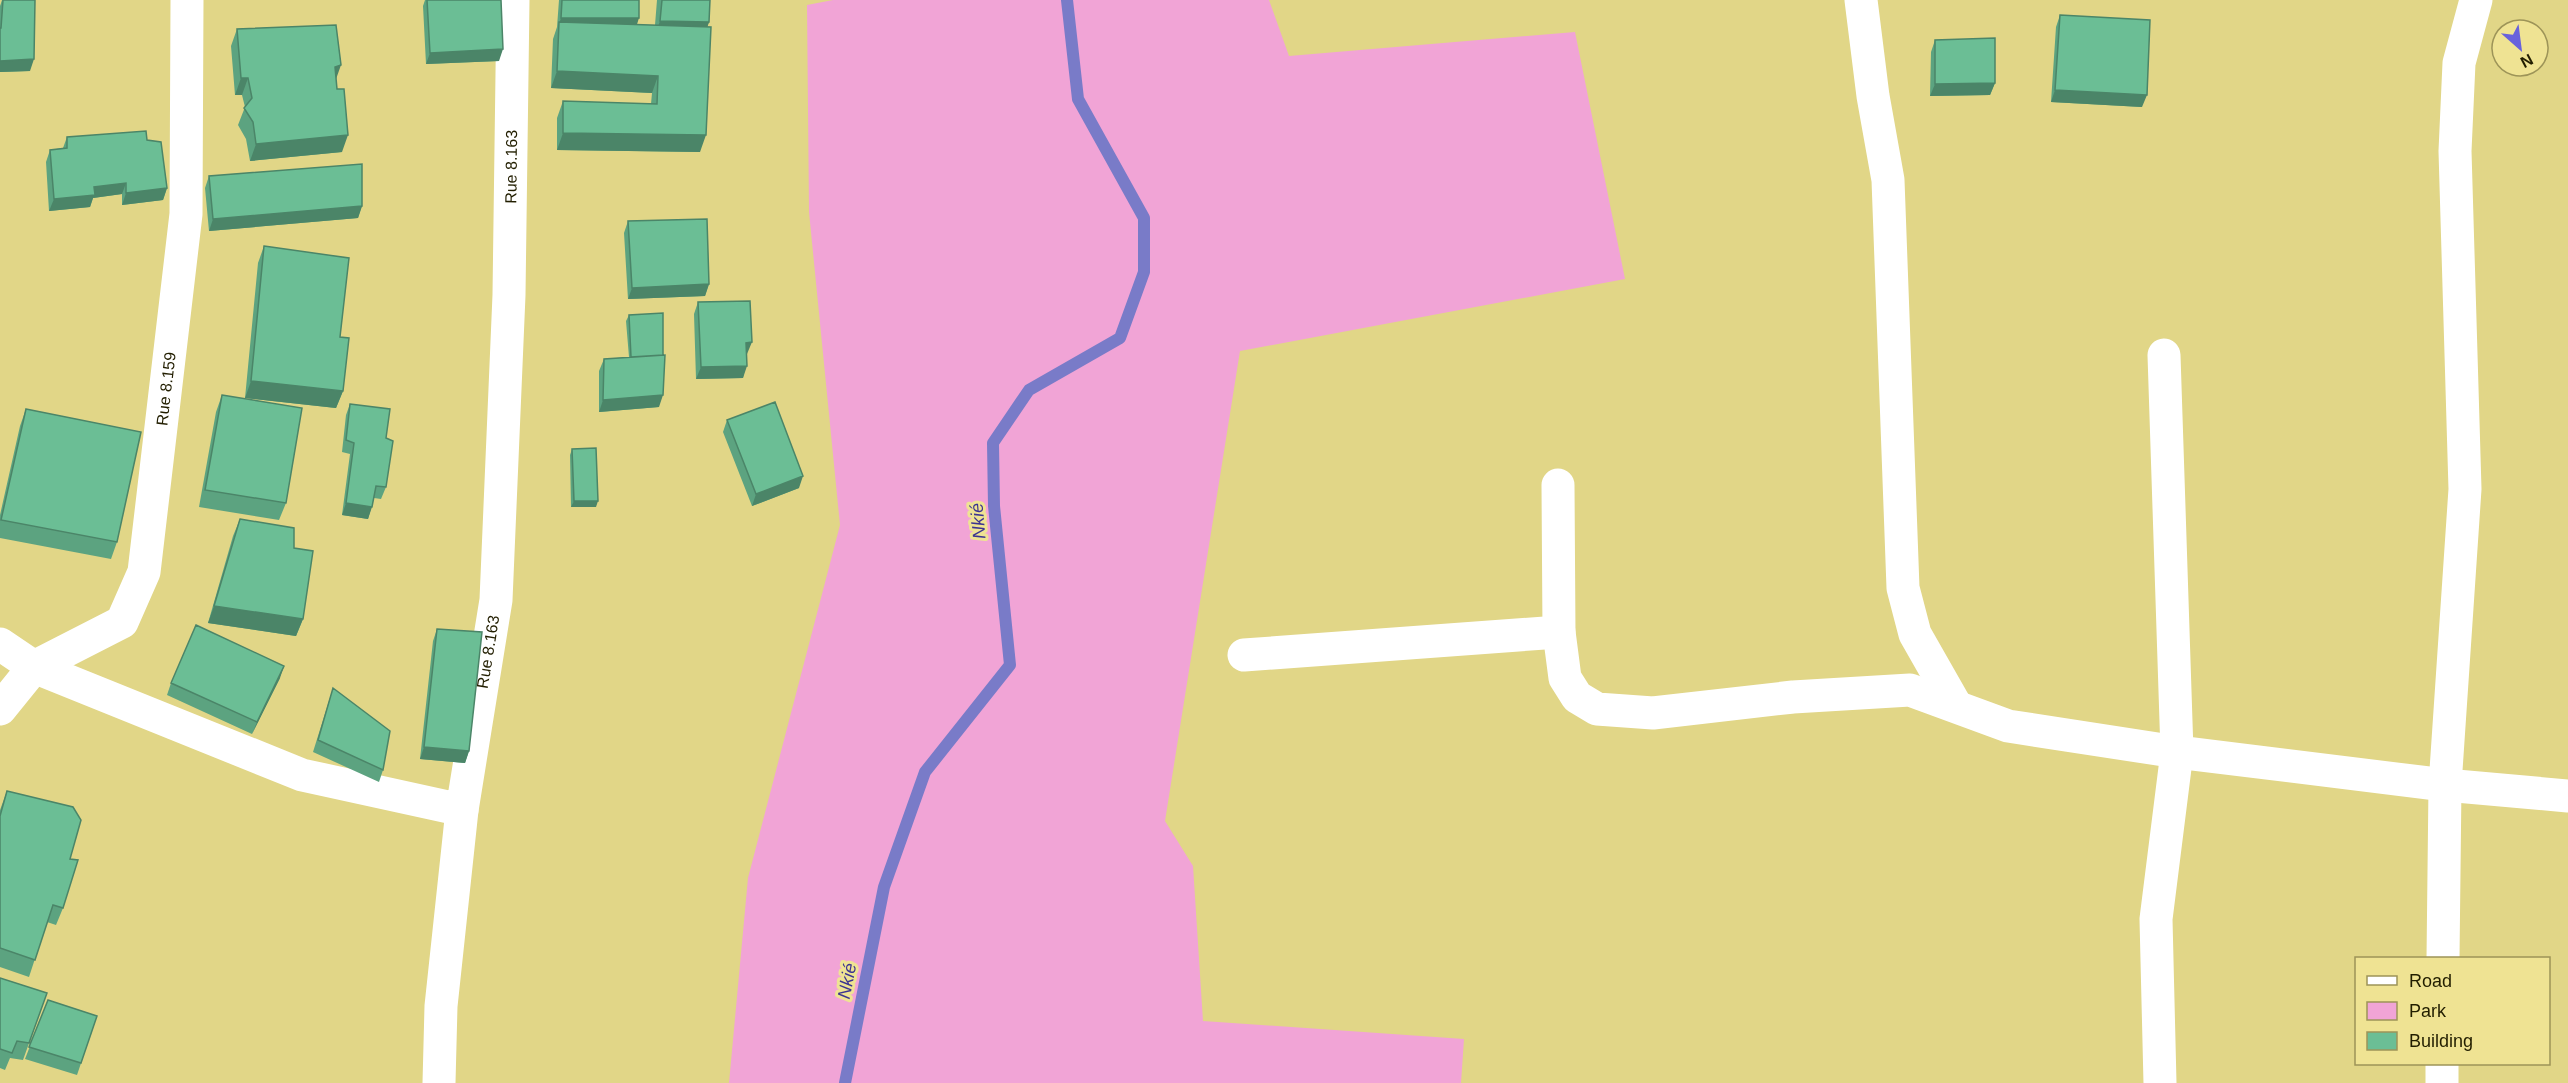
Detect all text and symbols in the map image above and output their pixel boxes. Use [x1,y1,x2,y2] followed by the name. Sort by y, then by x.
[2490,18,2550,78] north arrow
[2518,51,2536,71] text: N
[502,130,520,204] street label: Rue 8.163
[153,351,178,426] street label: Rue 8.159
[966,502,990,540] water label: Nkié
[473,614,502,690] street label: Rue 8.163
[2355,957,2550,1065] legend
[834,961,860,1001] water label: Nkié
[2409,971,2452,991] text: Road
[2409,1001,2447,1021] text: Park
[2409,1031,2473,1051] text: Building

